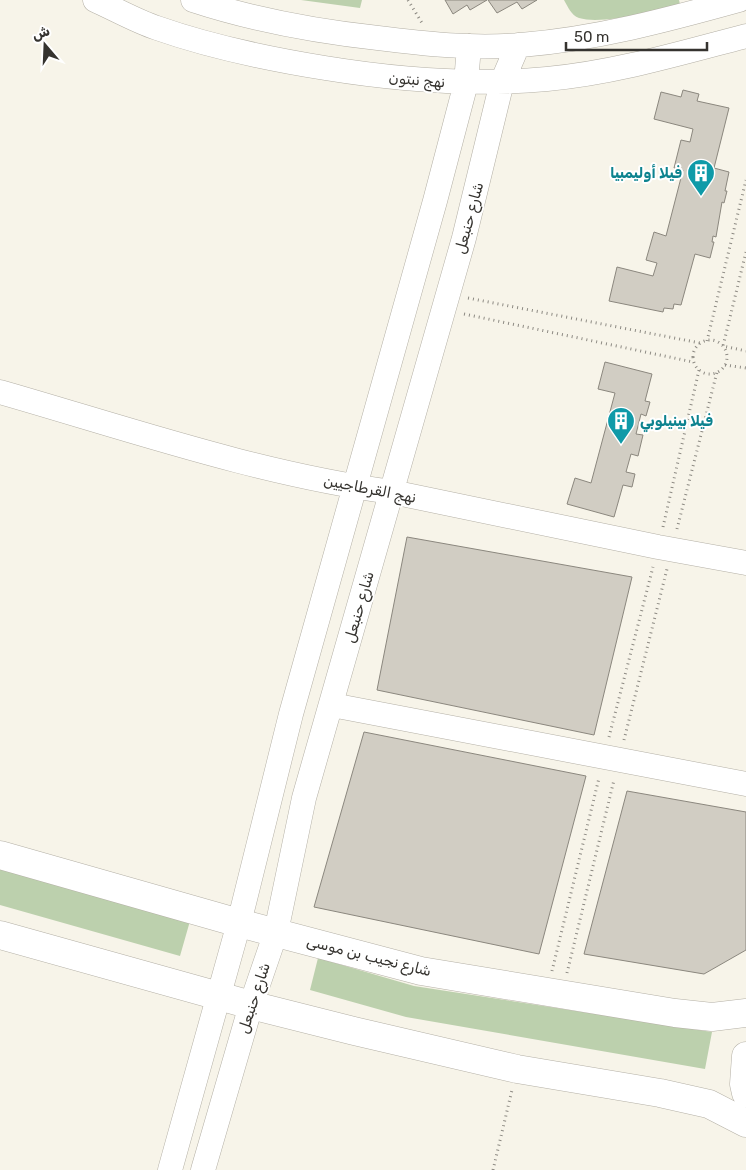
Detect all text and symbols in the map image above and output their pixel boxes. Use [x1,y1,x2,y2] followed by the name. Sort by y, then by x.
[20,20,70,70] north arrow
[566,20,707,52] scale bar
[30,22,52,44] text: ش
[574,28,609,46] text: 50 m
[388,69,446,93] street label: نهج نبتون
[686,158,716,197] building icon: فيلا أوليمبيا
[610,164,682,182] place label: فيلا أوليمبيا
[451,180,489,256] street label: شارع حنبعل
[606,406,636,445] building icon: فيلا بينيلوبي
[640,412,713,433] place label: فيلا بينيلوبي
[322,471,418,509] street label: نهج القرطاجيين
[340,569,380,645] street label: شارع حنبعل
[304,932,433,982] street label: شارع نجيب بن موسى
[234,960,276,1036] street label: شارع حنبعل

